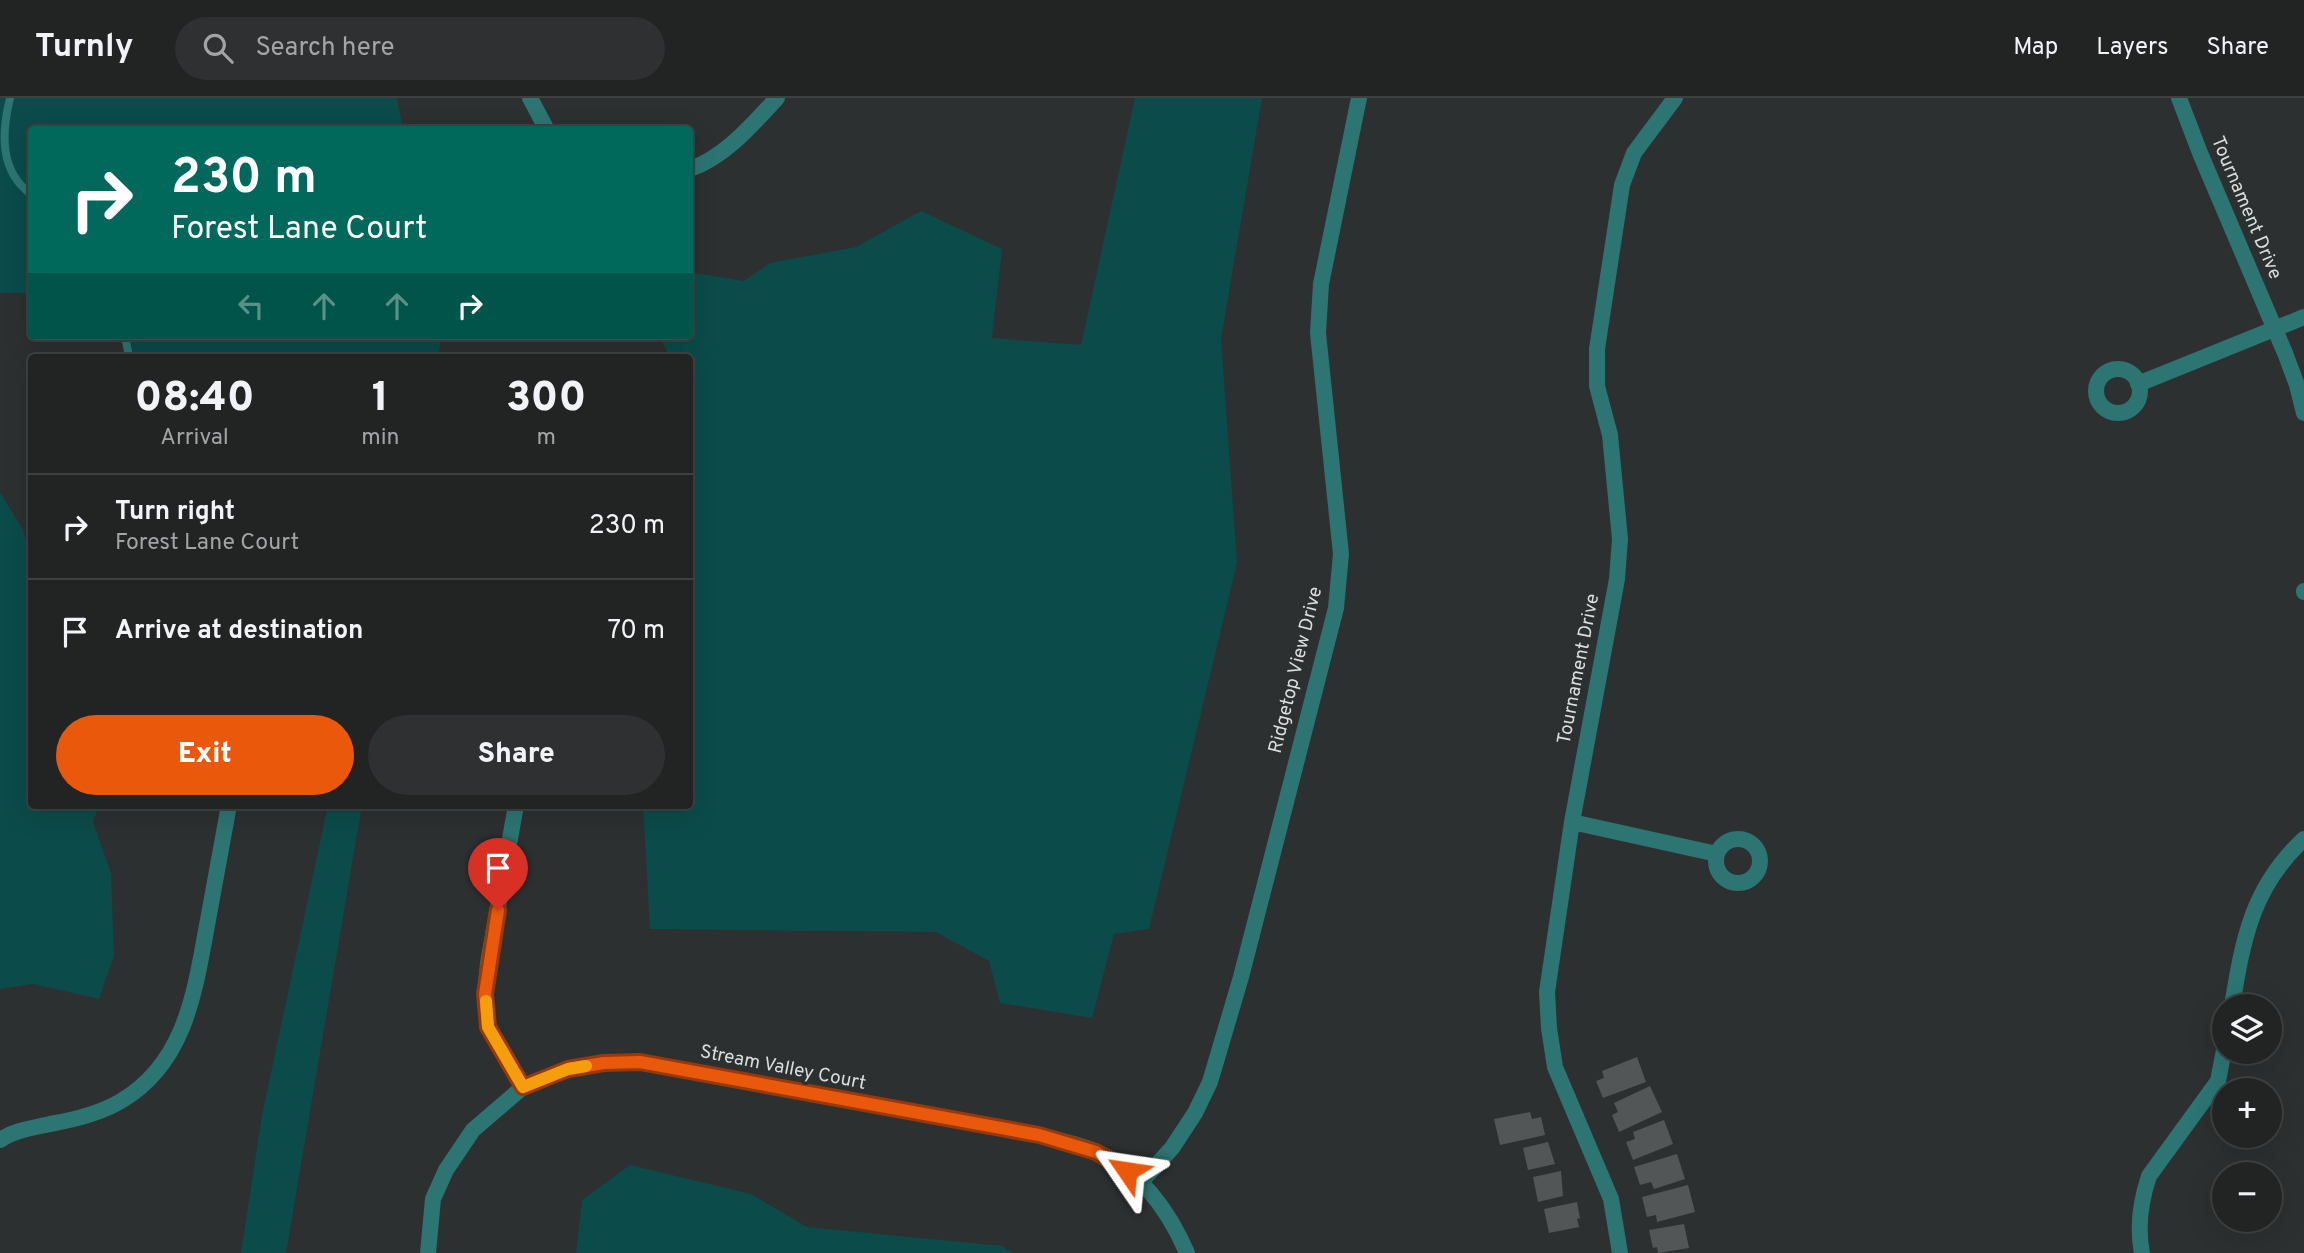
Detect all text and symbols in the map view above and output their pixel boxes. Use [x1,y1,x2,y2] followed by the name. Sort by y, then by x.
[175,17,665,80] search box
[35,27,133,69] text: Turnly
[199,29,237,67] icon: search
[255,32,394,65] text: Search here
[2013,33,2058,63] text: Map
[2096,33,2168,63] text: Layers
[2206,33,2269,63] text: Share
[2205,133,2287,283] street label: Tournament Drive
[171,149,317,211] text: 230 m
[56,154,147,245] icon: right
[171,210,427,250] text: Forest Lane Court
[232,287,270,325] icon: left
[305,287,343,325] icon: ahead
[378,287,416,325] icon: ahead
[451,287,489,325] icon: right
[135,373,255,426] text: 08:40
[372,373,389,426] text: 1
[506,373,586,426] text: 300
[160,424,229,453] text: Arrival
[361,424,399,453] text: min
[536,424,556,453] text: m
[115,496,235,529] text: Turn right
[56,508,94,546] icon: right
[589,510,665,543] text: 230 m
[115,529,299,558] text: Forest Lane Court
[1264,584,1328,756] street label: Ridgetop View Drive
[1553,592,1605,746] street label: Tournament Drive
[56,613,94,651] icon: arrive
[115,615,363,648] text: Arrive at destination
[607,615,665,648] text: 70 m
[56,715,354,795] button: Exit
[368,715,665,795] button: Share
[468,838,528,910] pin
[479,849,517,887] icon: arrive
[2212,994,2282,1232] map controls
[2212,994,2282,1064] button: layers
[698,1040,868,1096] street label: Stream Valley Court
[2212,1078,2282,1148] button: +
[1090,1134,1164,1208] position arrow
[2212,1162,2282,1232] button: −

